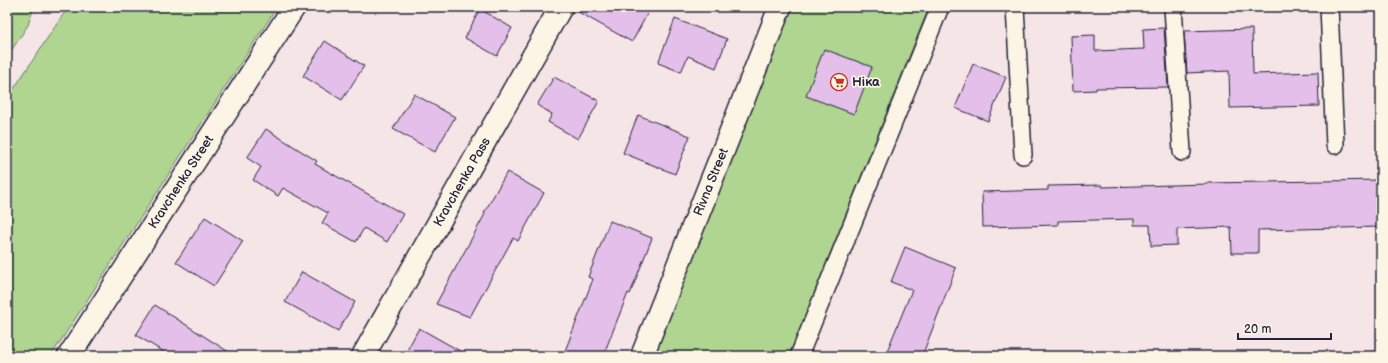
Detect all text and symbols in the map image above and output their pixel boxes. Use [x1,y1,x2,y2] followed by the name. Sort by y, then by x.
[829,72,849,92] supermarket icon: Ніка
[852,74,880,90] place label: Ніка
[145,132,217,232] street label: Kravchenka Street
[430,134,494,229] street label: Kravchenka Pass
[690,146,732,218] street label: Rivna Street
[1238,315,1331,341] scale bar
[1244,322,1271,337] text: 20 m

